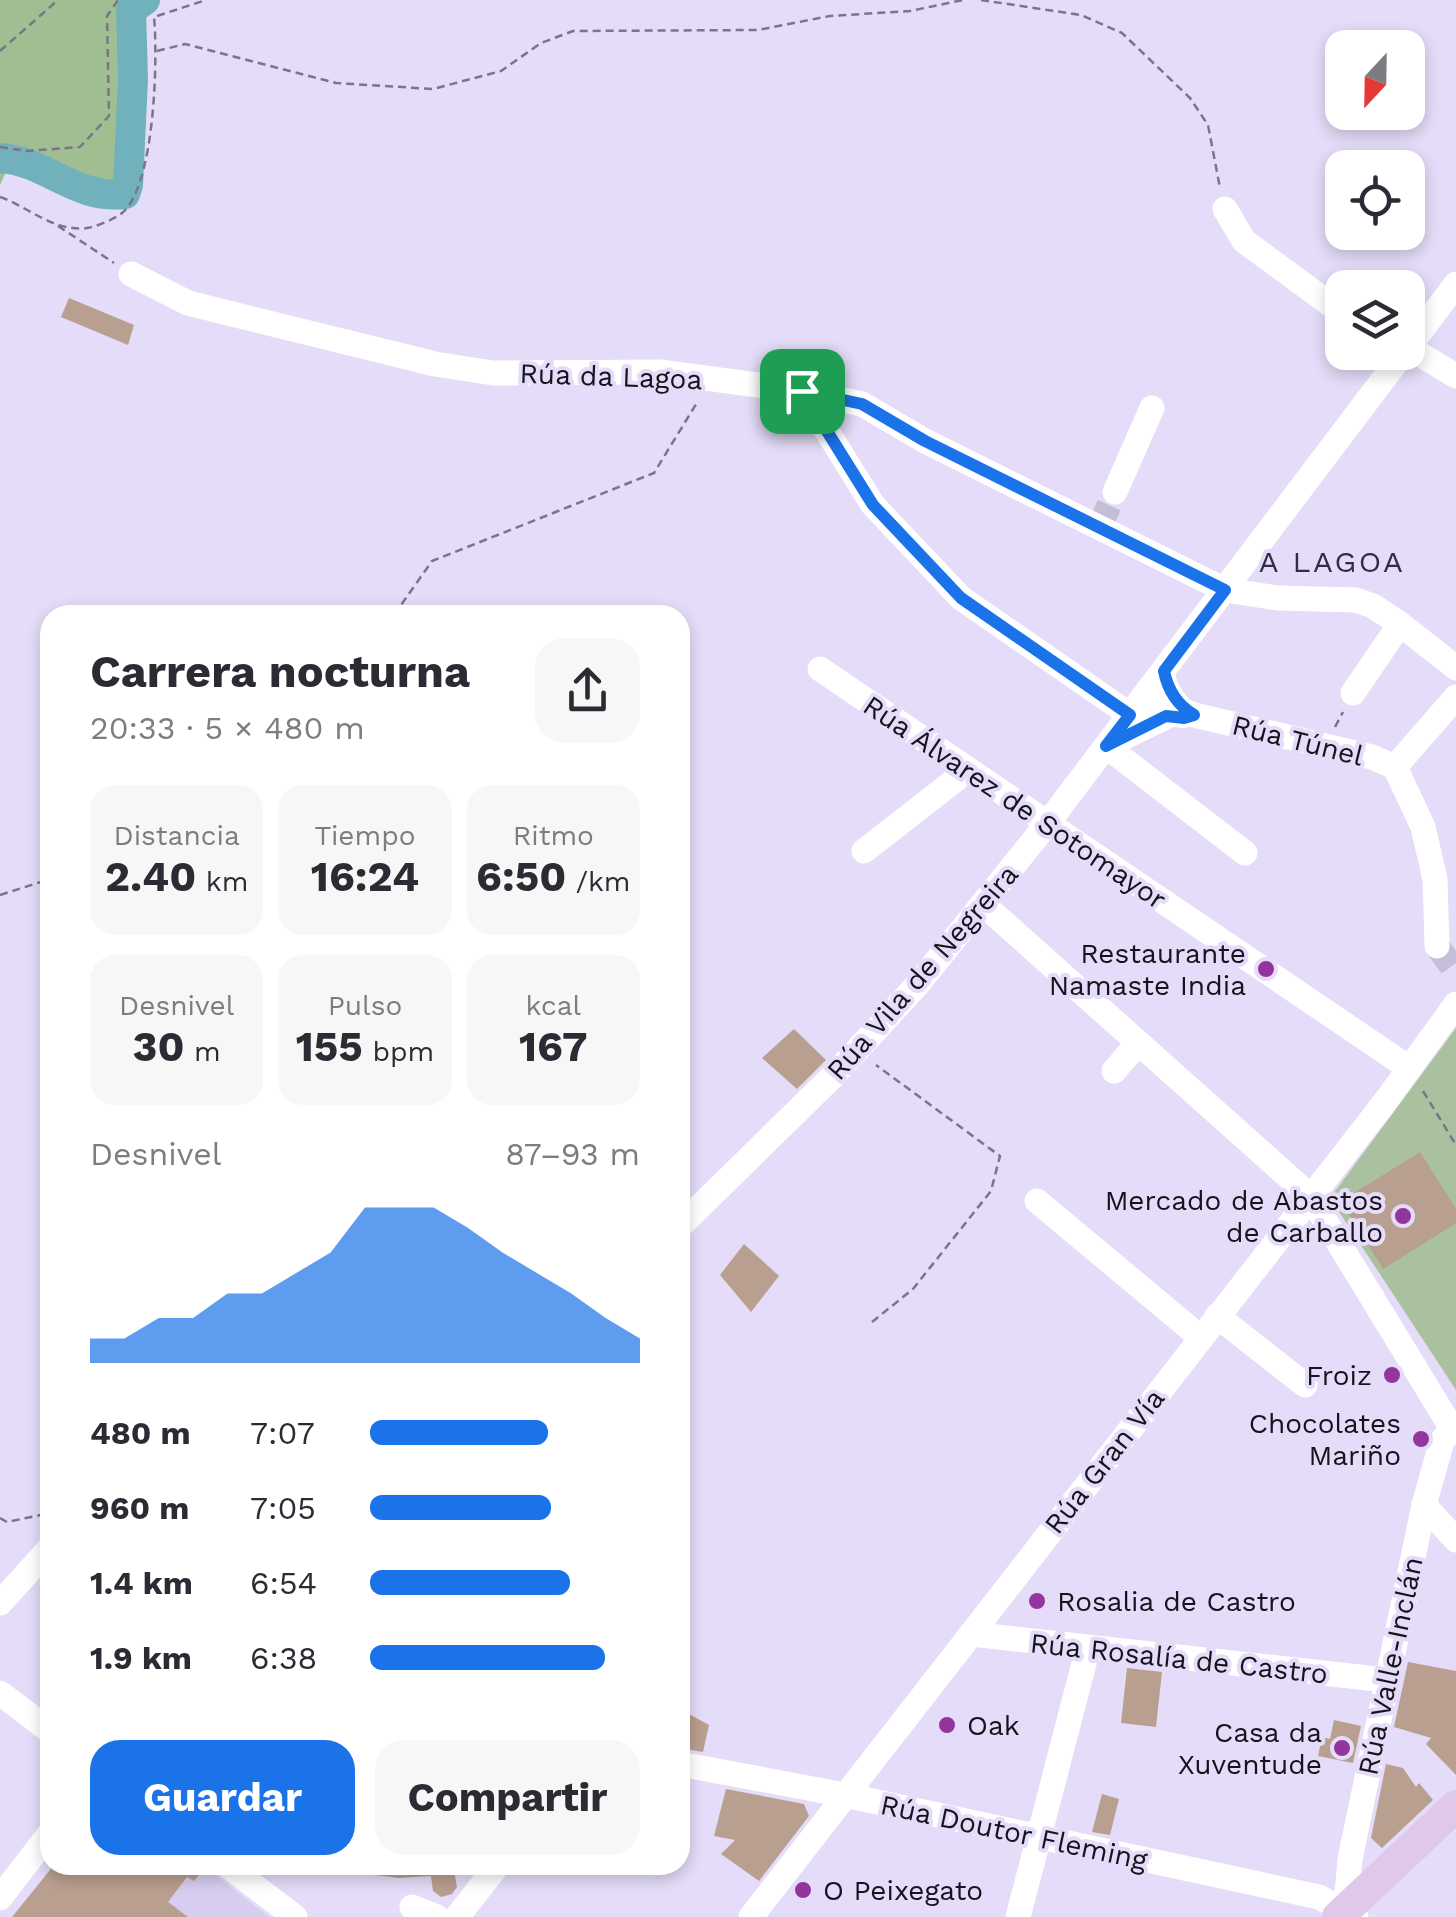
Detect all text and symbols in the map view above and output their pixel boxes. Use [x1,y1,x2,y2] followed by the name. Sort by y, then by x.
[1325,30,1425,130] north arrow
[1325,30,1425,370] map controls
[1325,150,1425,250] button: locate
[1325,270,1425,370] button: layers
[760,349,845,434] pin
[519,357,703,396] street label: Rúa da Lagoa
[775,364,830,419] icon: arrive
[1259,544,1405,579] district label: A LAGOA
[535,638,640,743] button: share
[90,645,470,698] text: Carrera nocturna
[857,689,1172,916] street label: Rúa Álvarez de Sotomayor
[1229,708,1367,773] street label: Rúa Túnel
[90,709,365,747] text: 20:33 · 5 × 480 m
[114,819,240,852] text: Distancia
[314,819,416,852] text: Tiempo
[513,819,594,852] text: Ritmo
[105,852,196,901] text: 2.40
[311,852,419,901] text: 16:24
[476,852,566,901] text: 6:50
[820,858,1025,1087] street label: Rúa Vila de Negreira
[196,865,248,898] text: km
[566,865,631,898] text: /km
[1049,937,1246,1002] place label: Restaurante Namaste India
[1255,958,1277,980] marker: Restaurante Namaste India
[119,989,234,1022] text: Desnivel
[328,989,402,1022] text: Pulso
[526,989,581,1022] text: kcal
[133,1022,185,1071] text: 30
[296,1022,363,1071] text: 155
[519,1022,588,1071] text: 167
[185,1035,221,1068] text: m
[363,1035,434,1068] text: bpm
[90,1135,222,1173] text: Desnivel
[505,1135,640,1173] text: 87–93 m
[1105,1184,1383,1249] place label: Mercado de Abastos de Carballo
[1392,1205,1414,1227] marker: Mercado de Abastos de Carballo
[1306,1359,1372,1392] place label: Froiz
[1381,1364,1403,1386] marker: Froiz
[1038,1382,1171,1540] street label: Rúa Gran Vía
[1249,1407,1401,1472] place label: Chocolates Mariño
[90,1414,191,1452] text: 480 m
[250,1414,315,1452] text: 7:07
[1410,1428,1432,1450] marker: Chocolates Mariño
[90,1489,189,1527] text: 960 m
[250,1489,316,1527] text: 7:05
[1351,1554,1430,1778] street label: Rúa Valle-Inclán
[90,1564,193,1602] text: 1.4 km
[250,1564,317,1602] text: 6:54
[1057,1585,1296,1618] place label: Rosalia de Castro
[1026,1590,1048,1612] marker: Rosalia de Castro
[1028,1626,1329,1691] street label: Rúa Rosalía de Castro
[90,1639,192,1677] text: 1.9 km
[250,1639,317,1677] text: 6:38
[967,1709,1020,1742] place label: Oak
[936,1714,958,1736] marker: Oak
[1178,1716,1322,1781] place label: Casa da Xuventude
[1331,1737,1353,1759] marker: Casa da Xuventude
[90,1740,355,1855] button: Guardar
[375,1740,640,1855] button: Compartir
[878,1788,1150,1877] street label: Rúa Doutor Fleming
[823,1874,983,1907] place label: O Peixegato
[792,1879,814,1901] marker: O Peixegato

